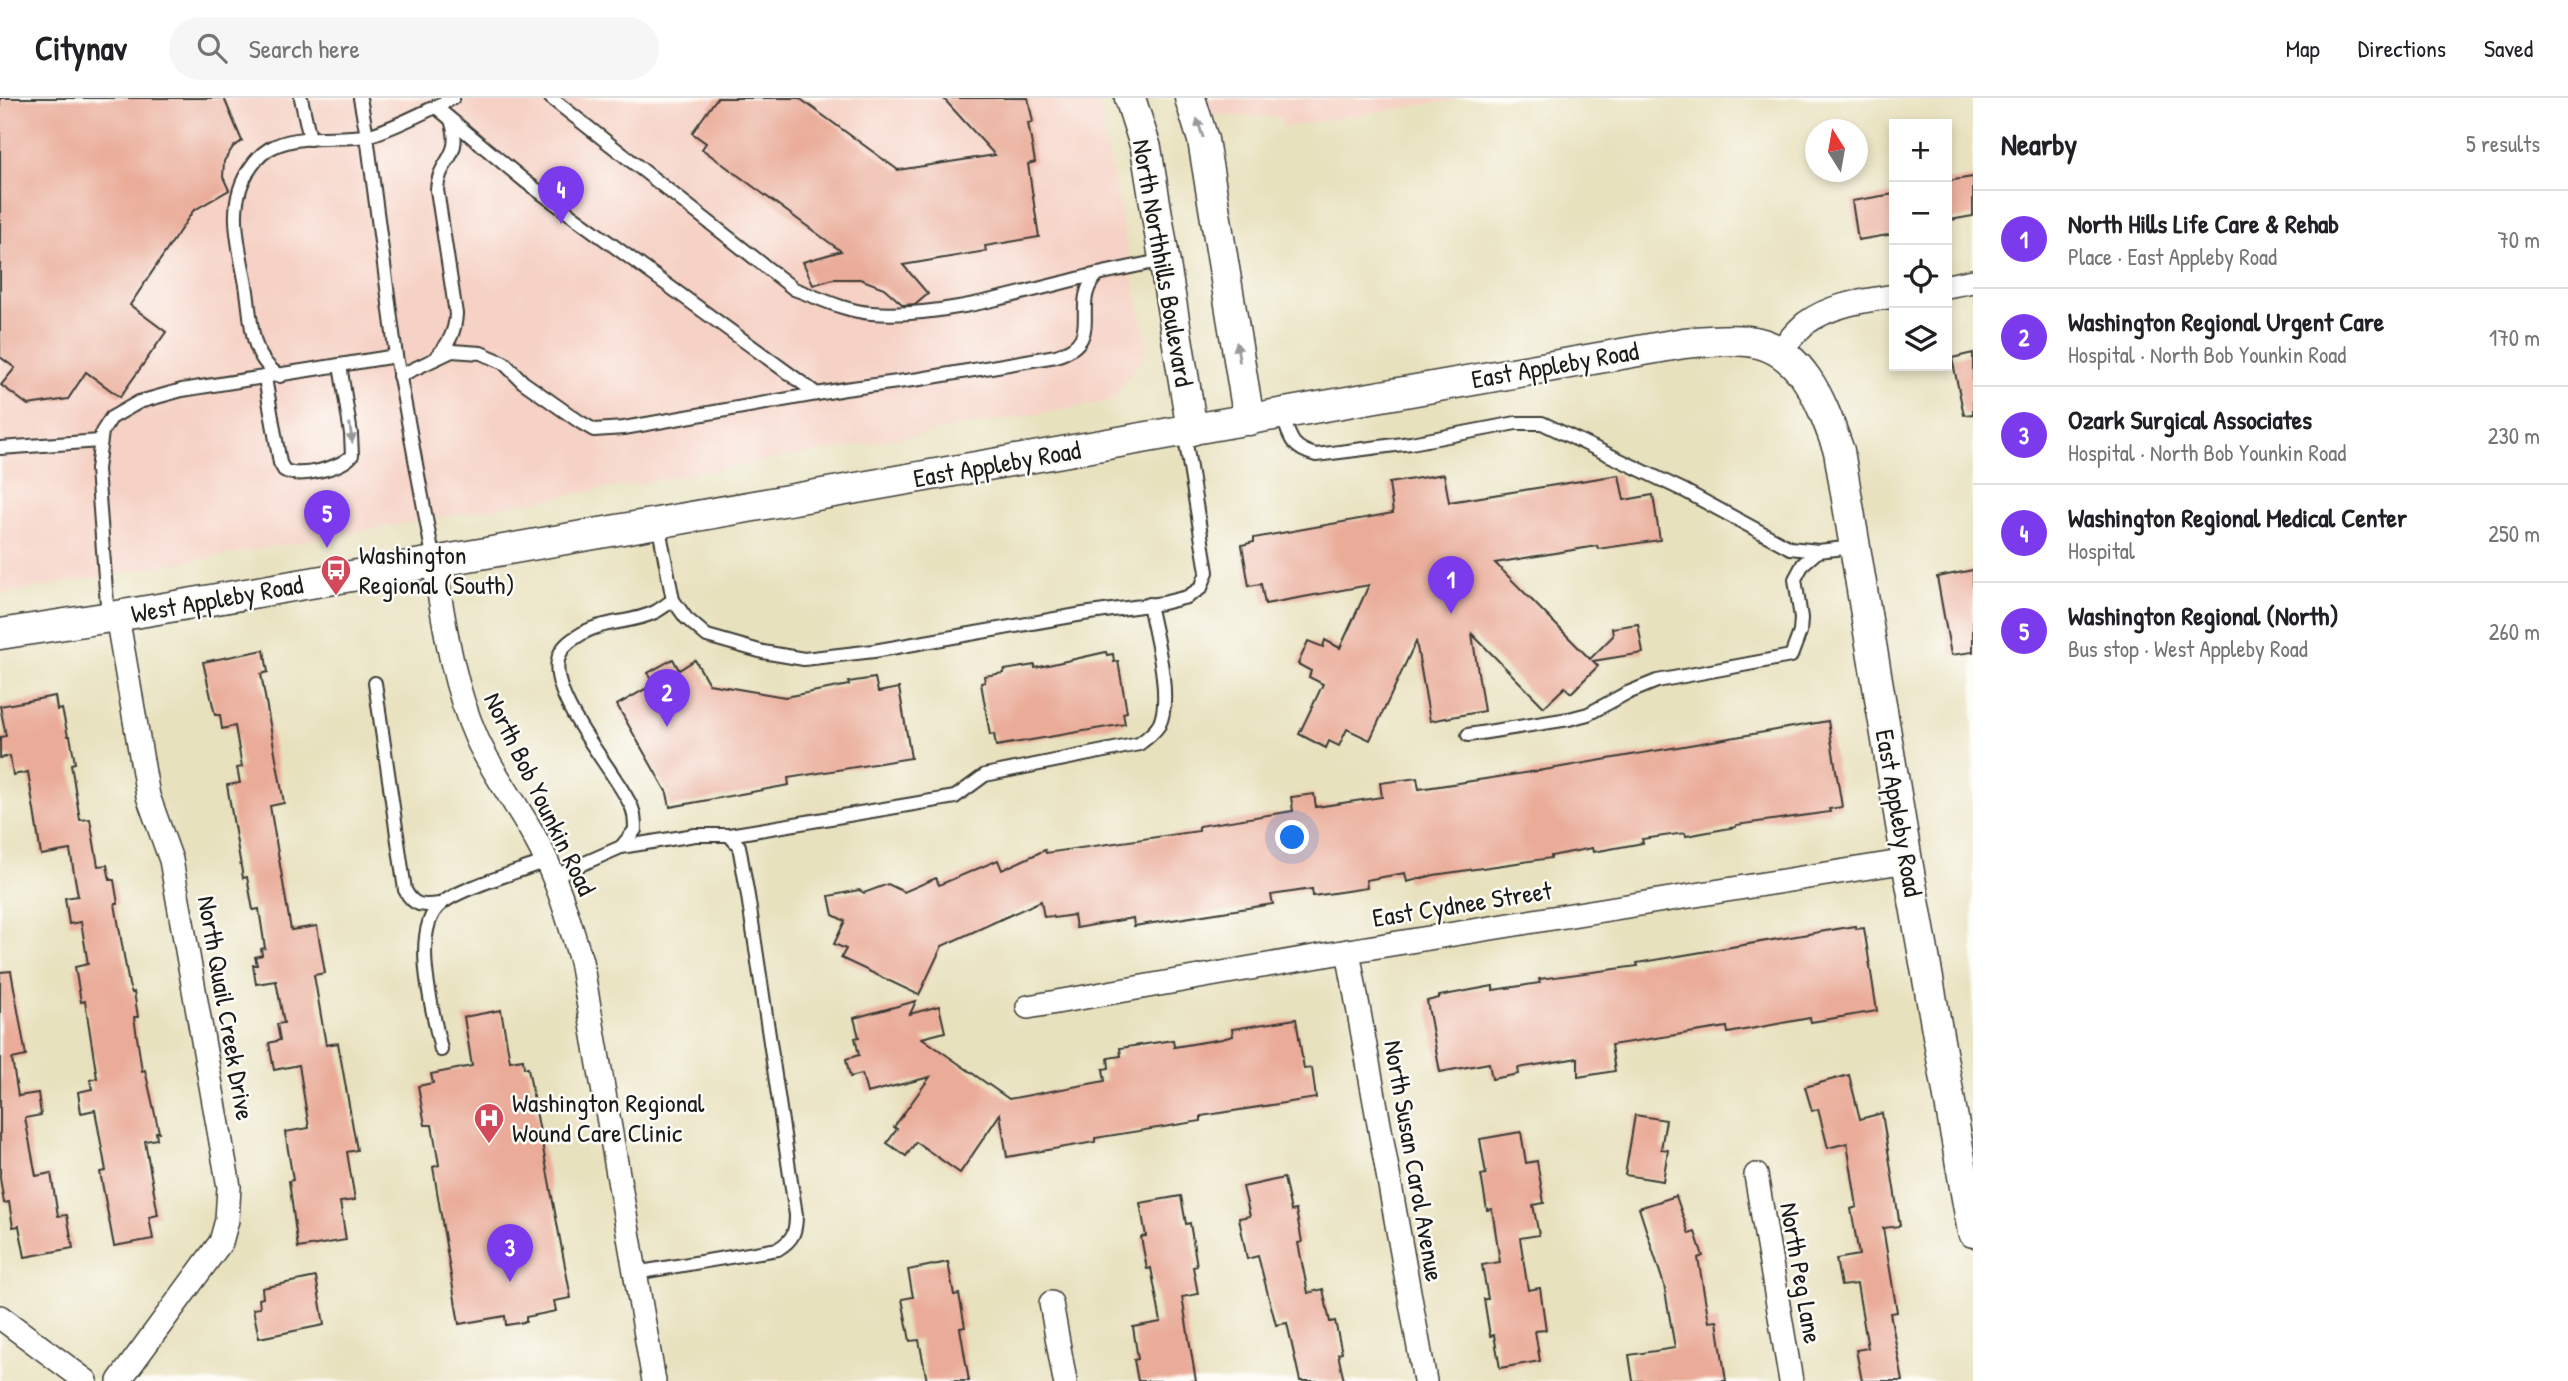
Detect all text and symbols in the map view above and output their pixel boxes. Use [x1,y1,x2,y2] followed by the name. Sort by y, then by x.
[169,17,659,80] search box
[35,26,127,70] text: Citynav
[193,29,231,67] icon: search
[249,31,360,66] text: Search here
[2286,32,2320,64] text: Map
[2358,32,2446,64] text: Directions
[2484,32,2533,64] text: Saved
[1194,117,1204,138] one-way arrow
[1805,119,1868,182] north arrow
[1889,119,1952,371] map controls
[1889,119,1952,182] button: +
[2001,124,2077,164] text: Nearby
[2466,128,2540,159] text: 5 results
[1125,137,1202,389] street label: North Northhills Boulevard
[538,166,584,224] pin: 4
[1889,182,1952,245] button: −
[2068,206,2339,241] text: North Hills Life Care & Rehab
[2020,224,2028,255] text: 1
[2497,224,2540,255] text: 70 m
[2068,241,2277,272] text: Place · East Appleby Road
[1889,245,1952,308] button: locate
[2068,304,2384,339] text: Washington Regional Urgent Care
[1889,308,1952,371] button: layers
[2019,322,2029,353] text: 2
[2489,322,2540,353] text: 170 m
[1469,333,1641,396] street label: East Appleby Road
[2068,339,2346,370] text: Hospital · North Bob Younkin Road
[1232,341,1243,363] one-way arrow
[2068,402,2312,437] text: Ozark Surgical Associates
[2019,420,2029,451] text: 3
[2488,420,2540,451] text: 230 m
[346,422,357,444] one-way arrow
[911,432,1083,495] street label: East Appleby Road
[2068,437,2346,468] text: Hospital · North Bob Younkin Road
[304,490,350,548] pin: 5
[2068,500,2407,535] text: Washington Regional Medical Center
[2020,518,2028,549] text: 4
[2488,518,2540,549] text: 250 m
[2068,535,2135,566] text: Hospital
[359,537,515,602] place label: Washington Regional (South)
[319,553,353,597] bus stop icon: Washington Regional (South)
[1428,556,1474,614] pin: 1
[128,566,306,631] street label: West Appleby Road
[2068,598,2339,633] text: Washington Regional (North)
[2019,616,2029,647] text: 5
[2489,616,2540,647] text: 260 m
[2068,633,2308,664] text: Bus stop · West Appleby Road
[644,669,690,727] pin: 2
[476,687,605,901] street label: North Bob Younkin Road
[1868,727,1931,899] street label: East Appleby Road
[1275,820,1309,854] your location
[1370,872,1555,935] street label: East Cydnee Street
[190,893,263,1123] street label: North Quail Creek Drive
[1376,1038,1453,1284] street label: North Susan Carol Avenue
[512,1085,704,1150] place label: Washington Regional Wound Care Clinic
[472,1101,506,1145] hospital icon: Washington Regional Wound Care Clinic
[1772,1200,1831,1346] street label: North Peg Lane
[487,1224,533,1282] pin: 3

